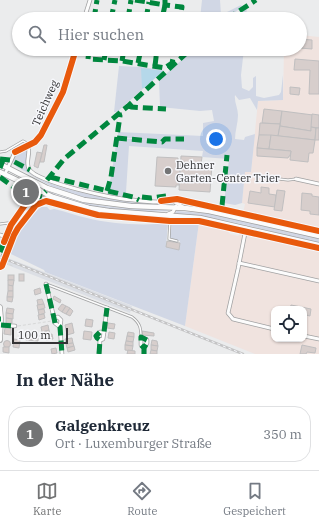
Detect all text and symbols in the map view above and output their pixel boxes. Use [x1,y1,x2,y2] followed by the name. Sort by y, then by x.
[12,12,307,56] search box
[26,23,48,45] icon: search
[58,25,144,44] text: Hier suchen
[29,78,61,128] street label: Teichweg
[206,129,226,149] your location
[176,158,280,185] place label: Dehner Garten-Center Trier
[163,166,173,176] marker: Dehner Garten-Center Trier
[13,177,39,207] pin: 1
[271,306,307,342] map controls
[271,306,307,342] button: locate
[12,326,68,345] scale bar
[18,328,51,342] text: 100 m
[16,369,114,391] text: In der Nähe
[55,416,150,435] text: Galgenkreuz
[26,426,34,443] text: 1
[263,426,302,443] text: 350 m
[55,435,212,452] text: Ort · Luxemburger Straße
[33,480,61,518] tab: Karte
[127,480,157,518] tab: Route
[223,480,286,518] tab: Gespeichert

